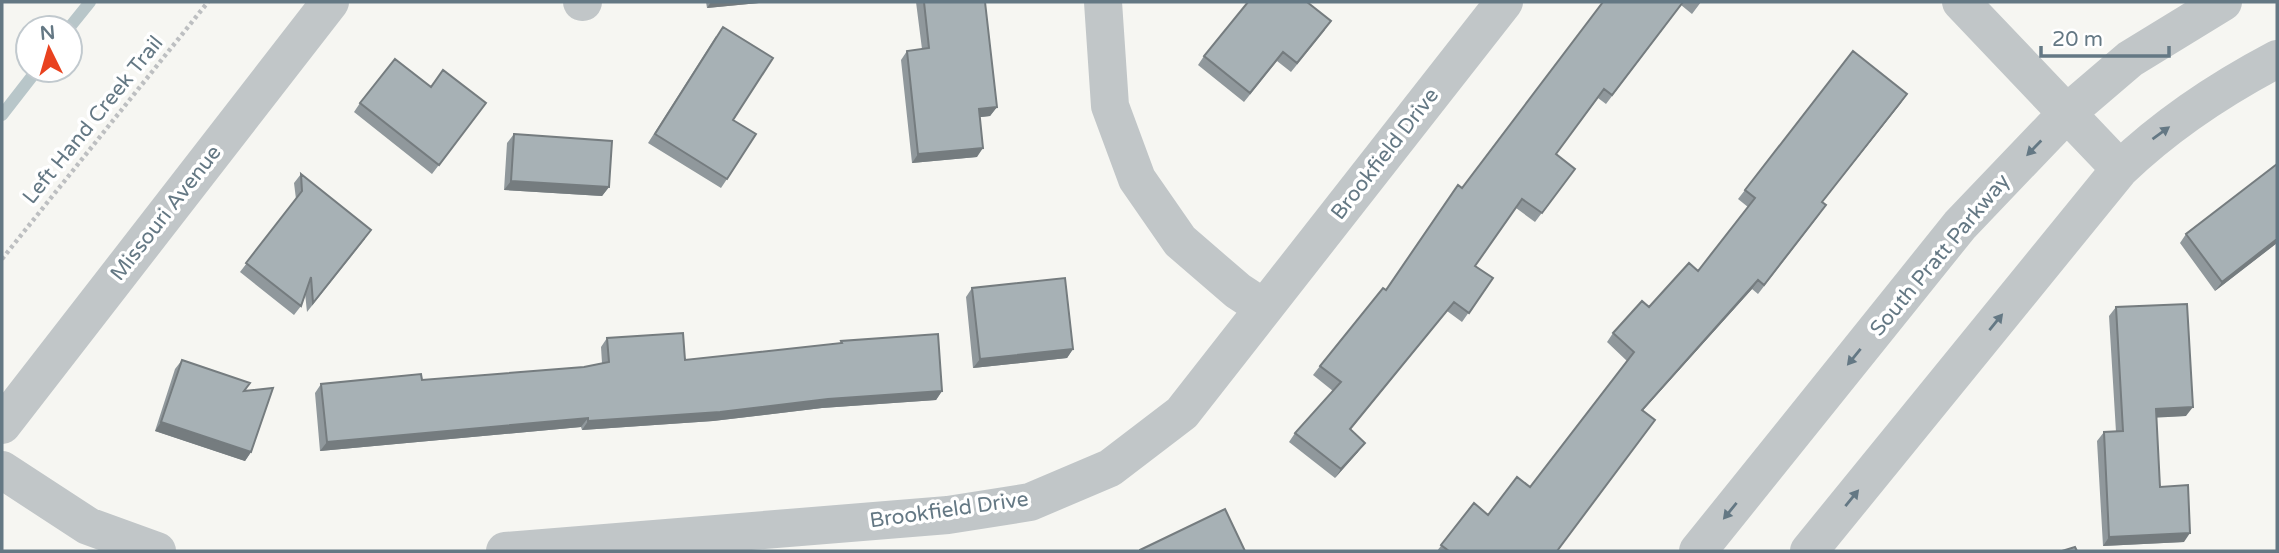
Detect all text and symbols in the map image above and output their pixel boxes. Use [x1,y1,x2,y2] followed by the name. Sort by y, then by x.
[14,14,84,84] north arrow
[2041,14,2169,58] scale bar
[39,21,56,45] text: N
[2052,27,2103,52] text: 20 m
[17,31,169,209] street label: Left Hand Creek Trail
[1326,83,1444,225] street label: Brookfield Drive
[2152,126,2170,140] one-way arrow
[2026,139,2042,157] one-way arrow
[105,140,227,286] street label: Missouri Avenue
[1865,169,2015,341] street label: South Pratt Parkway
[1988,314,2003,332] one-way arrow
[1846,348,1861,366] one-way arrow
[868,486,1030,534] street label: Brookfield Drive
[1844,490,1859,508] one-way arrow
[1724,502,1738,520] one-way arrow

